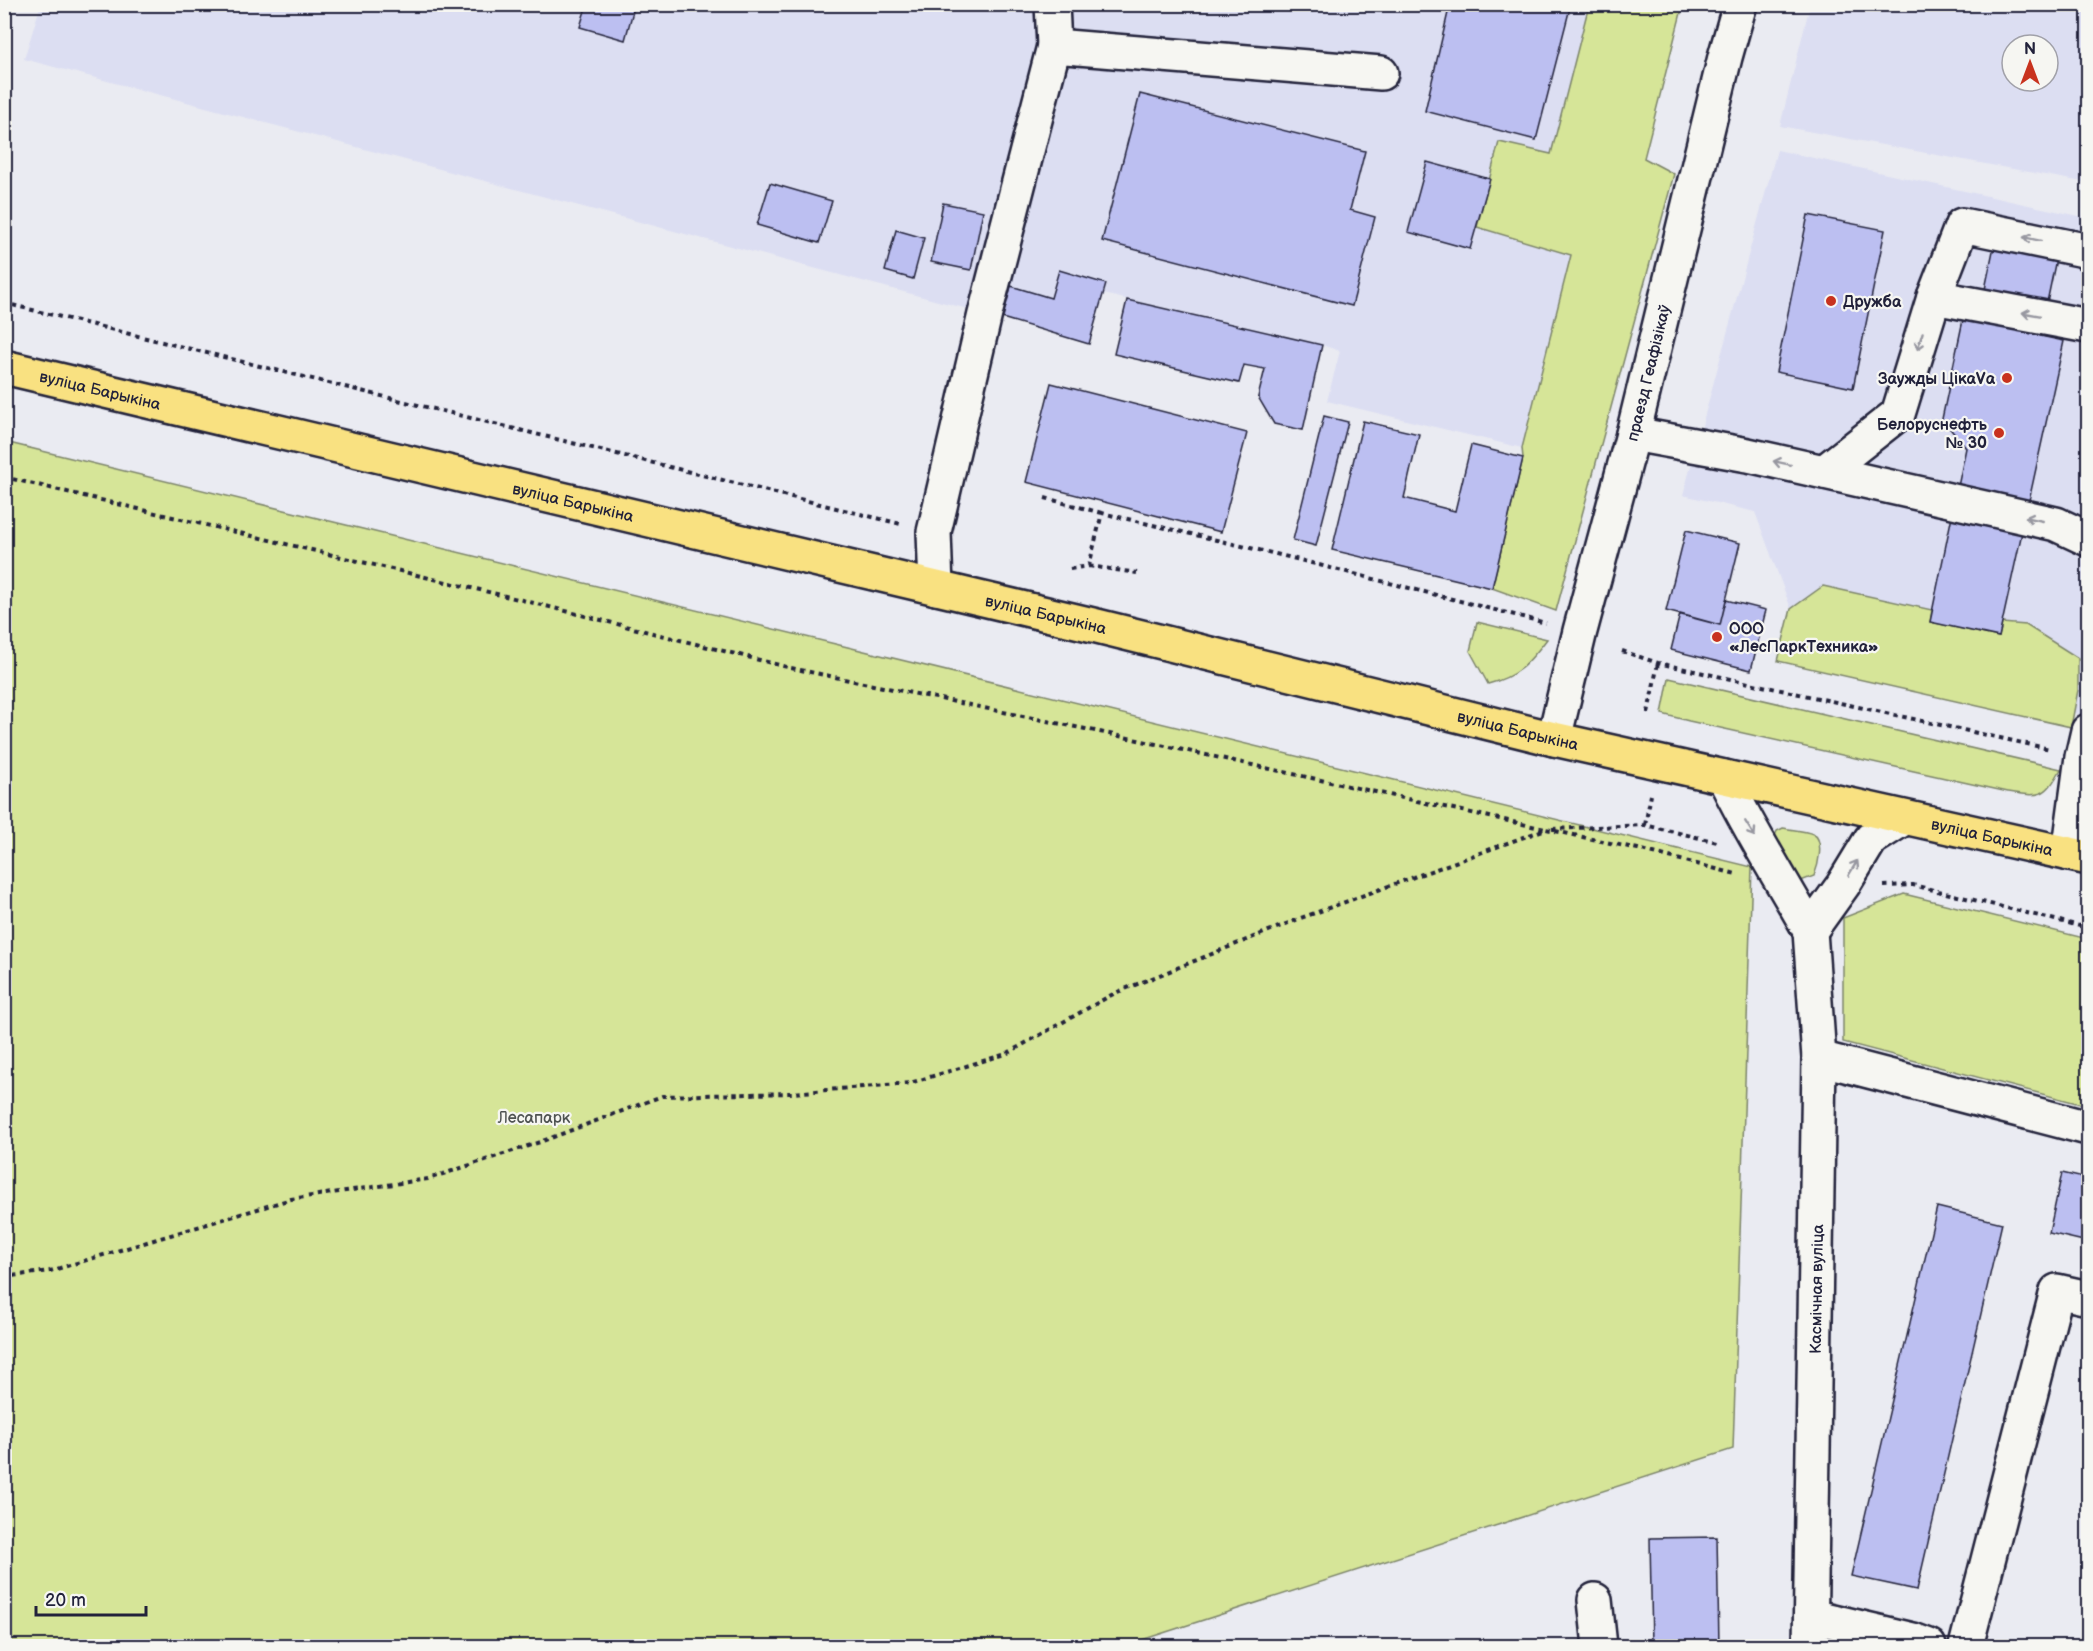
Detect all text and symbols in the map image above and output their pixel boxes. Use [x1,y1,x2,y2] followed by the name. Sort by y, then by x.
[2000,33,2060,93] north arrow
[2024,40,2036,59] text: N
[2023,233,2042,244] one-way arrow
[1843,293,1902,312] place label: Дружба
[1824,294,1838,308] marker: Дружба
[1623,303,1675,444] street label: праезд Геафізікаў
[2022,308,2042,319] one-way arrow
[1914,331,1925,350] one-way arrow
[37,368,163,415] street label: вуліца Барыкіна
[1878,370,1996,389] place label: Заужды ЦікаVа
[2000,371,2014,385] marker: Заужды ЦікаVа
[1877,416,1988,453] place label: Белоруснефть № 30
[1992,426,2006,440] marker: Белоруснефть № 30
[1773,457,1792,468] one-way arrow
[510,480,636,527] street label: вуліца Барыкіна
[2025,513,2044,524] one-way arrow
[983,592,1109,639] street label: вуліца Барыкіна
[1729,620,1879,657] place label: ООО «ЛесПаркТехника»
[1710,630,1724,644] marker: ООО «ЛесПаркТехника»
[1455,707,1581,755] street label: вуліца Барыкіна
[1929,815,2055,861] street label: вуліца Барыкіна
[1745,820,1757,837] one-way arrow
[1848,860,1860,877] one-way arrow
[497,1109,571,1128] park label: Лесапарк
[1807,1223,1828,1354] street label: Касмічная вуліца
[36,1579,146,1617] scale bar
[45,1590,86,1611] text: 20 m

